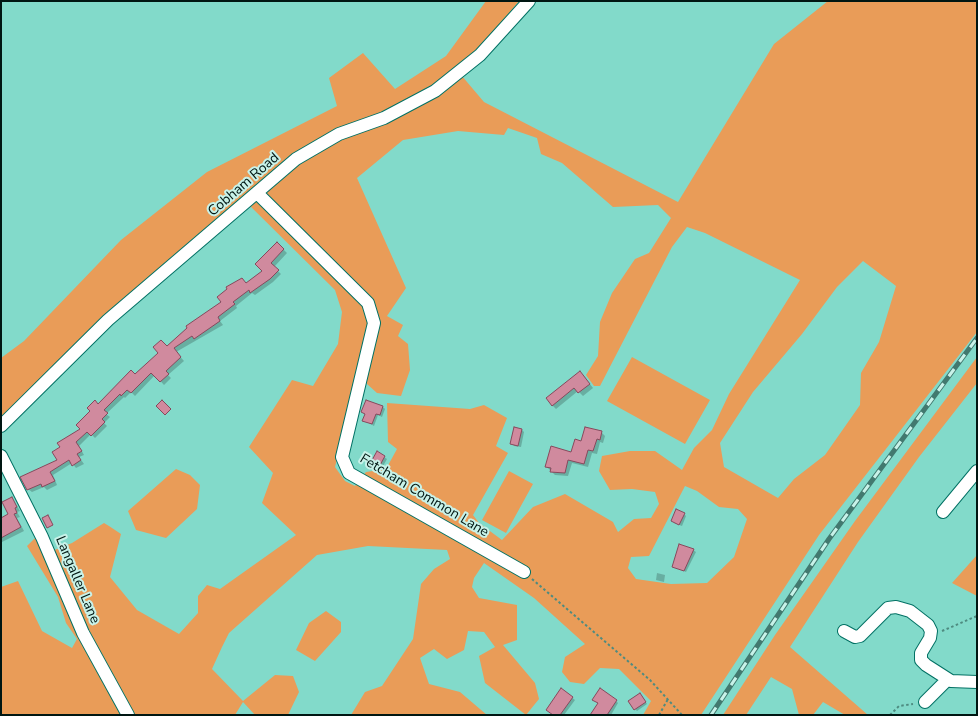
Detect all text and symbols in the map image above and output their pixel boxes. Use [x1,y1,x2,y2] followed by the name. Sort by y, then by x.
[205,150,283,220] street label: Cobham Road
[356,451,492,541] street label: Fetcham Common Lane
[51,534,103,626] street label: Langaller Lane

